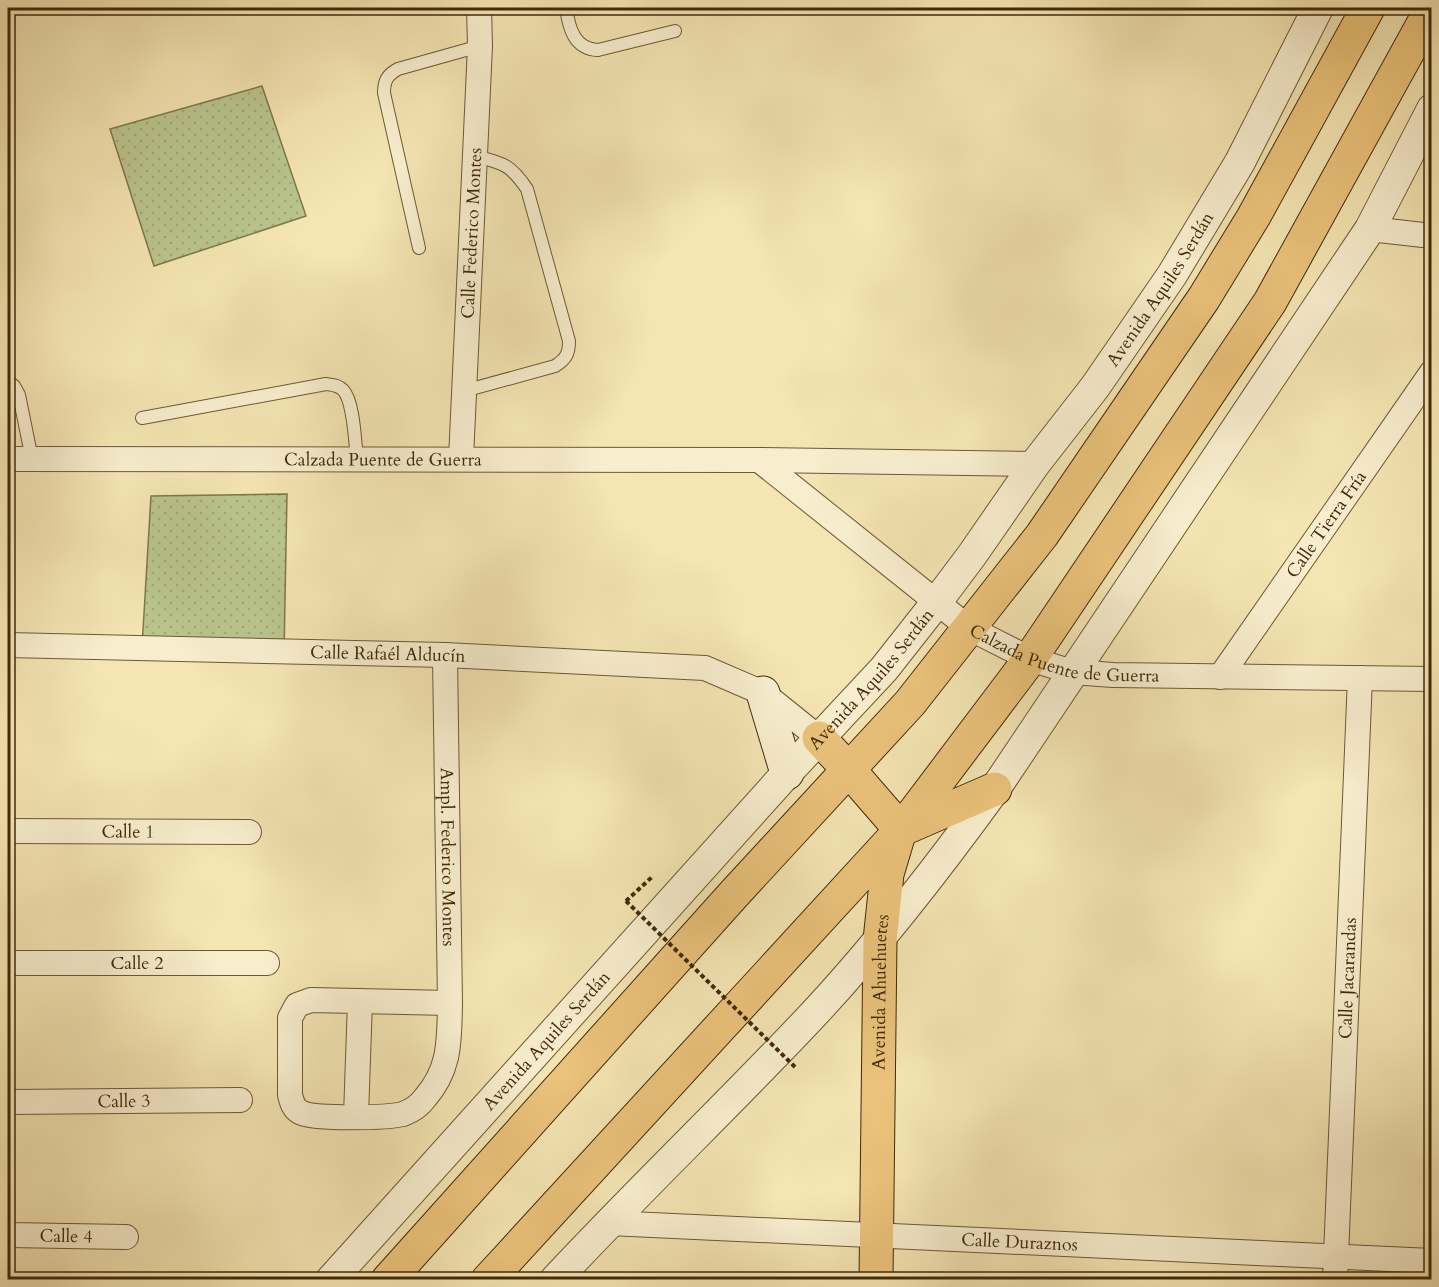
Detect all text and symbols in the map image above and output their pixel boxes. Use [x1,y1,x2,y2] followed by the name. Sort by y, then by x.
[455,147,488,319] street label: Calle Federico Montes
[1101,207,1221,372] street label: Avenida Aquiles Serdán
[284,447,482,473] street label: Calzada Puente de Guerra
[1280,466,1373,583] street label: Calle Tierra Fría
[803,603,940,756] street label: Avenida Aquiles Serdán
[965,618,1160,689] street label: Calzada Puente de Guerra
[310,640,467,669] street label: Calle Rafaél Alducín
[434,767,461,947] street label: Ampl. Federico Montes
[101,819,155,845] street label: Calle 1
[866,913,896,1070] street label: Avenida Ahuehuetes
[1333,917,1363,1040] street label: Calle Jacarandas
[111,951,164,976] street label: Calle 2
[477,965,617,1116] street label: Avenida Aquiles Serdán
[97,1089,151,1114] street label: Calle 3
[39,1224,93,1249] street label: Calle 4
[961,1227,1078,1258] street label: Calle Duraznos

